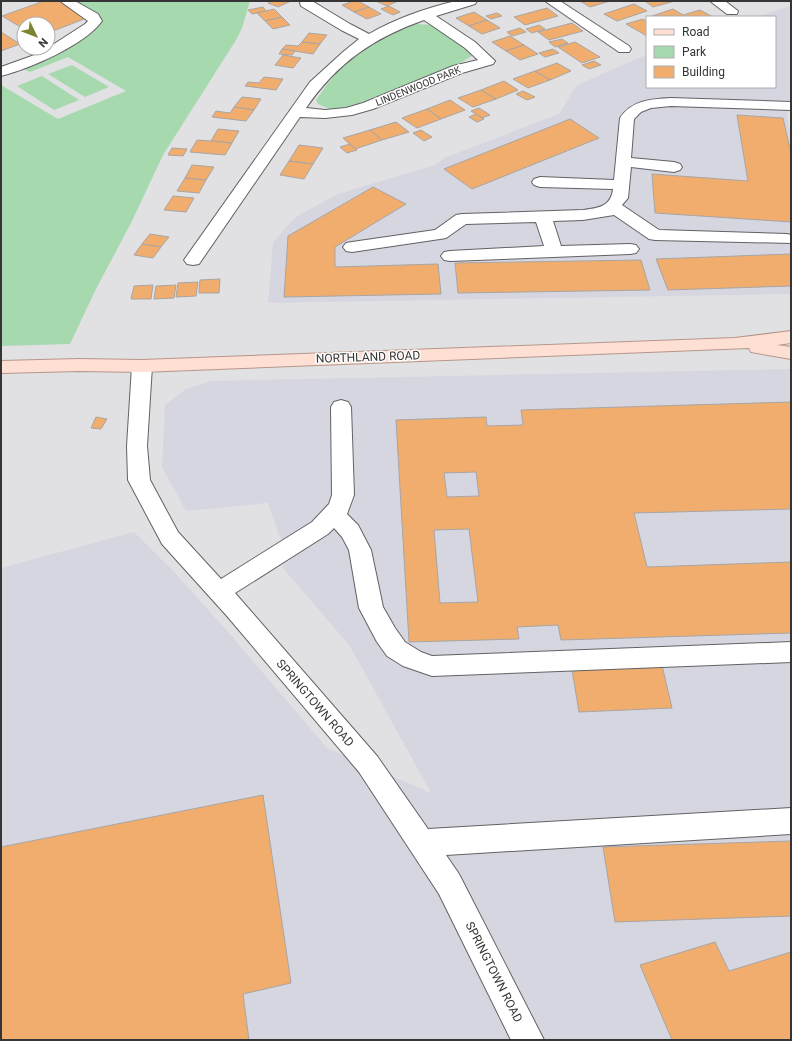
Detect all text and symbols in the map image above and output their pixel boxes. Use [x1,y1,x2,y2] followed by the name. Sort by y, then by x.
[16,16,56,56] north arrow
[646,16,776,88] legend
[682,25,710,39] text: Road
[35,35,50,50] text: N
[682,45,707,59] text: Park
[374,64,463,108] street label: LINDENWOOD PARK
[682,65,725,79] text: Building
[316,348,421,366] street label: NORTHLAND ROAD
[273,657,357,749] street label: SPRINGTOWN ROAD
[463,919,525,1025] street label: SPRINGTOWN ROAD

